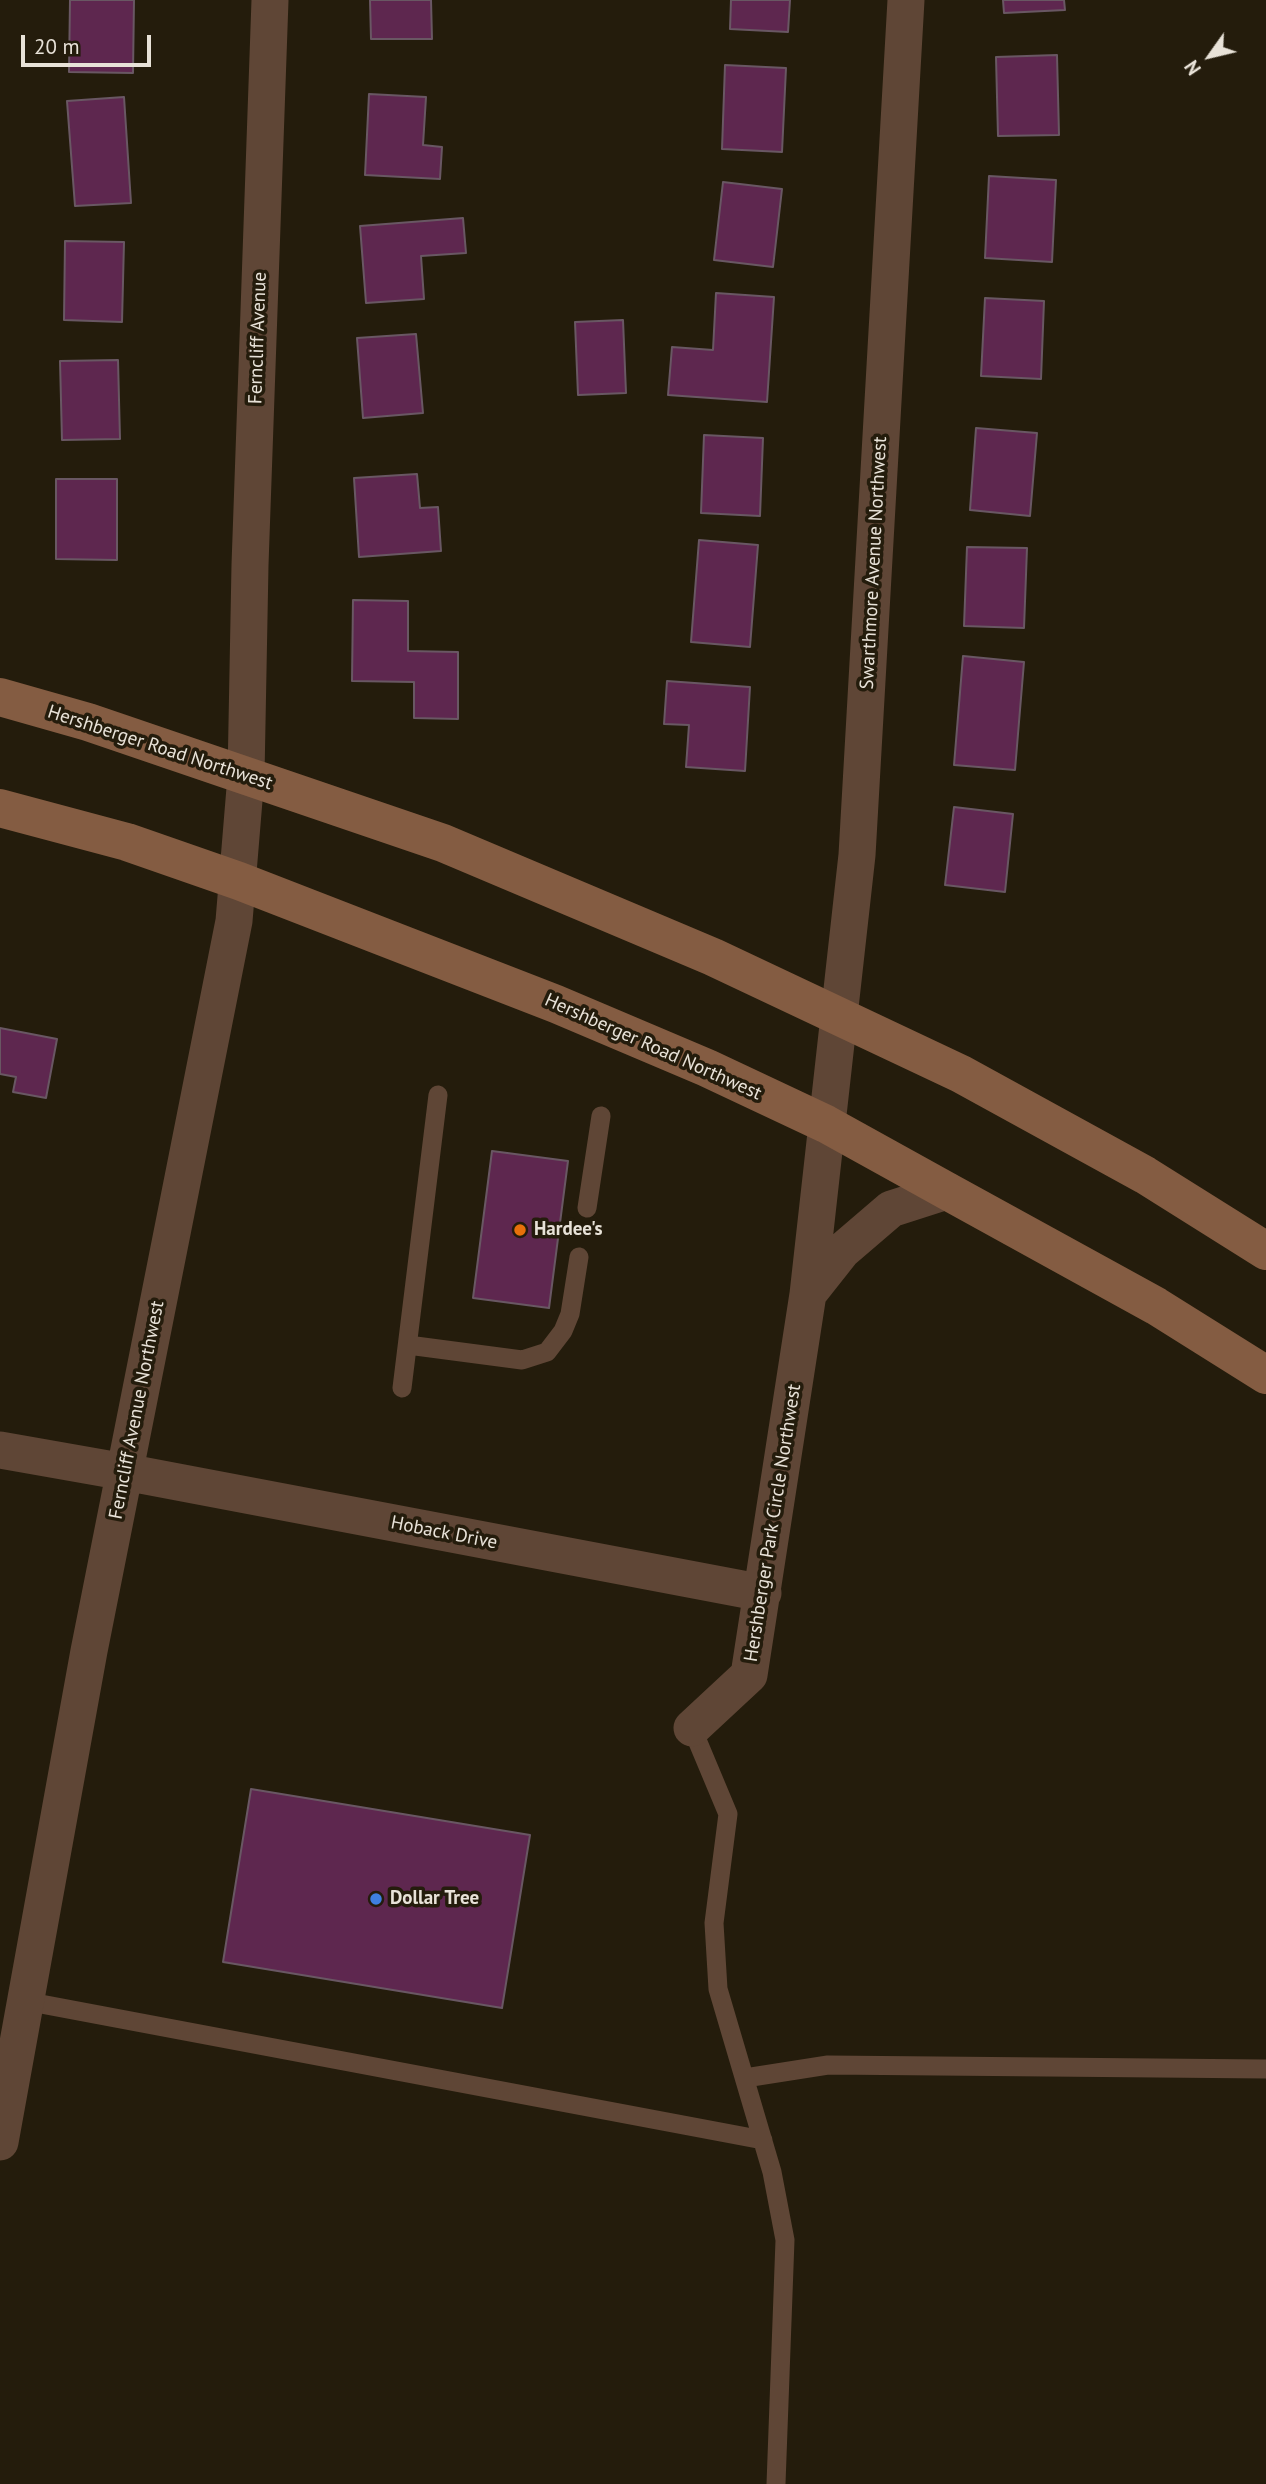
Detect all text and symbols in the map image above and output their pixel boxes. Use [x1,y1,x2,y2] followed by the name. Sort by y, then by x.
[24,21,154,65] scale bar
[1175,21,1245,91] north arrow
[34,33,80,60] text: 20 m
[1179,56,1206,80] text: N
[244,272,272,404] street label: Ferncliff Avenue
[856,436,892,690] street label: Swarthmore Avenue Northwest
[45,701,275,795] street label: Hershberger Road Northwest
[541,989,765,1105] street label: Hershberger Road Northwest
[534,1219,602,1241] place label: Hardee's
[512,1222,528,1238] marker: Hardee's
[105,1299,169,1521] street label: Ferncliff Avenue Northwest
[740,1382,806,1664] street label: Hershberger Park Circle Northwest
[389,1512,499,1554] street label: Hoback Drive
[390,1888,479,1910] place label: Dollar Tree
[368,1891,384,1907] marker: Dollar Tree

